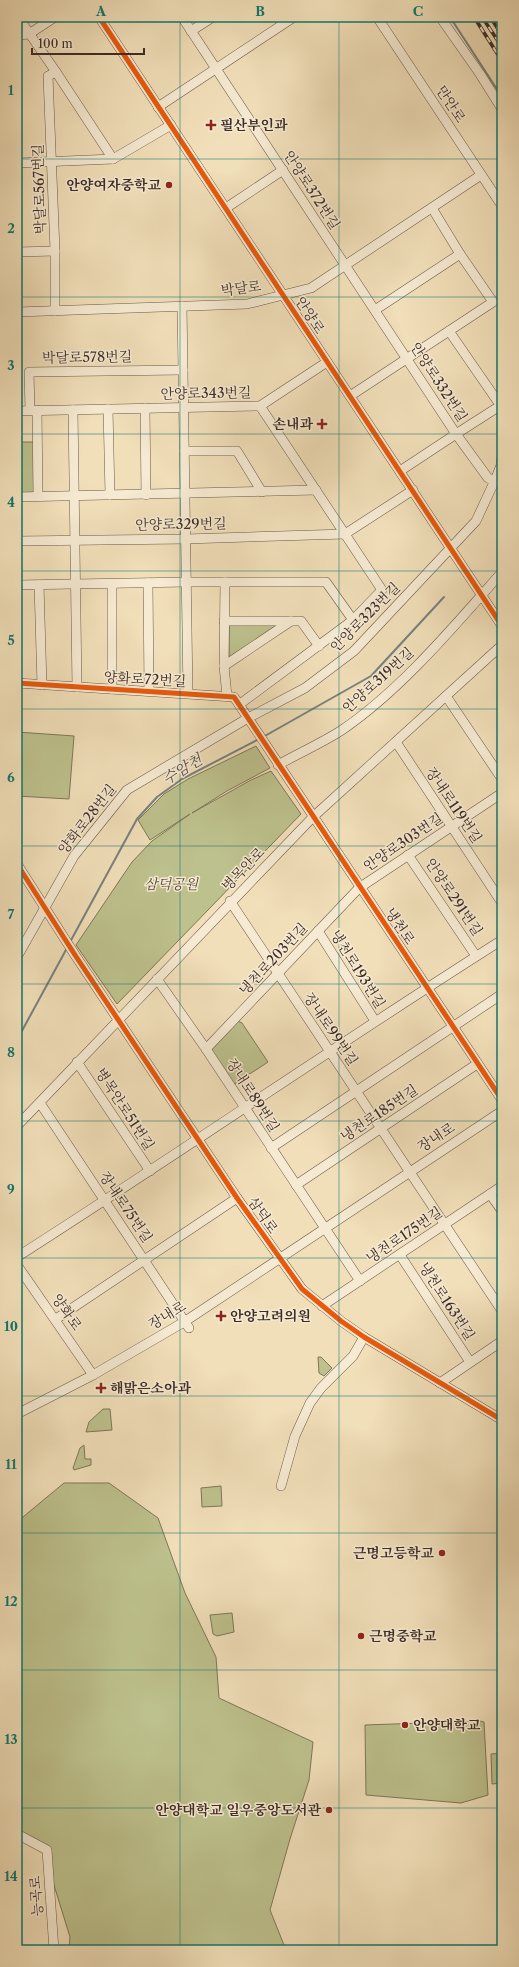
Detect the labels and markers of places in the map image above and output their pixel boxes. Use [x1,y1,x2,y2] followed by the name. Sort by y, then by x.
[220,116,288,134] place label: 필산부인과
[205,119,217,131] marker: 필산부인과
[66,176,161,194] place label: 안양여자중학교
[164,180,174,190] marker: 안양여자중학교
[272,415,313,433] place label: 손내과
[316,418,328,430] marker: 손내과
[230,1307,311,1325] place label: 안양고려의원
[215,1310,227,1322] marker: 안양고려의원
[110,1379,192,1397] place label: 해맑은소아과
[95,1382,107,1394] marker: 해맑은소아과
[353,1544,434,1562] place label: 근명고등학교
[437,1548,447,1558] marker: 근명고등학교
[369,1627,437,1645] place label: 근명중학교
[356,1631,366,1641] marker: 근명중학교
[413,1716,481,1734] place label: 안양대학교
[400,1720,410,1730] marker: 안양대학교
[155,1801,321,1819] place label: 안양대학교 일우중앙도서관
[324,1805,334,1815] marker: 안양대학교 일우중앙도서관

